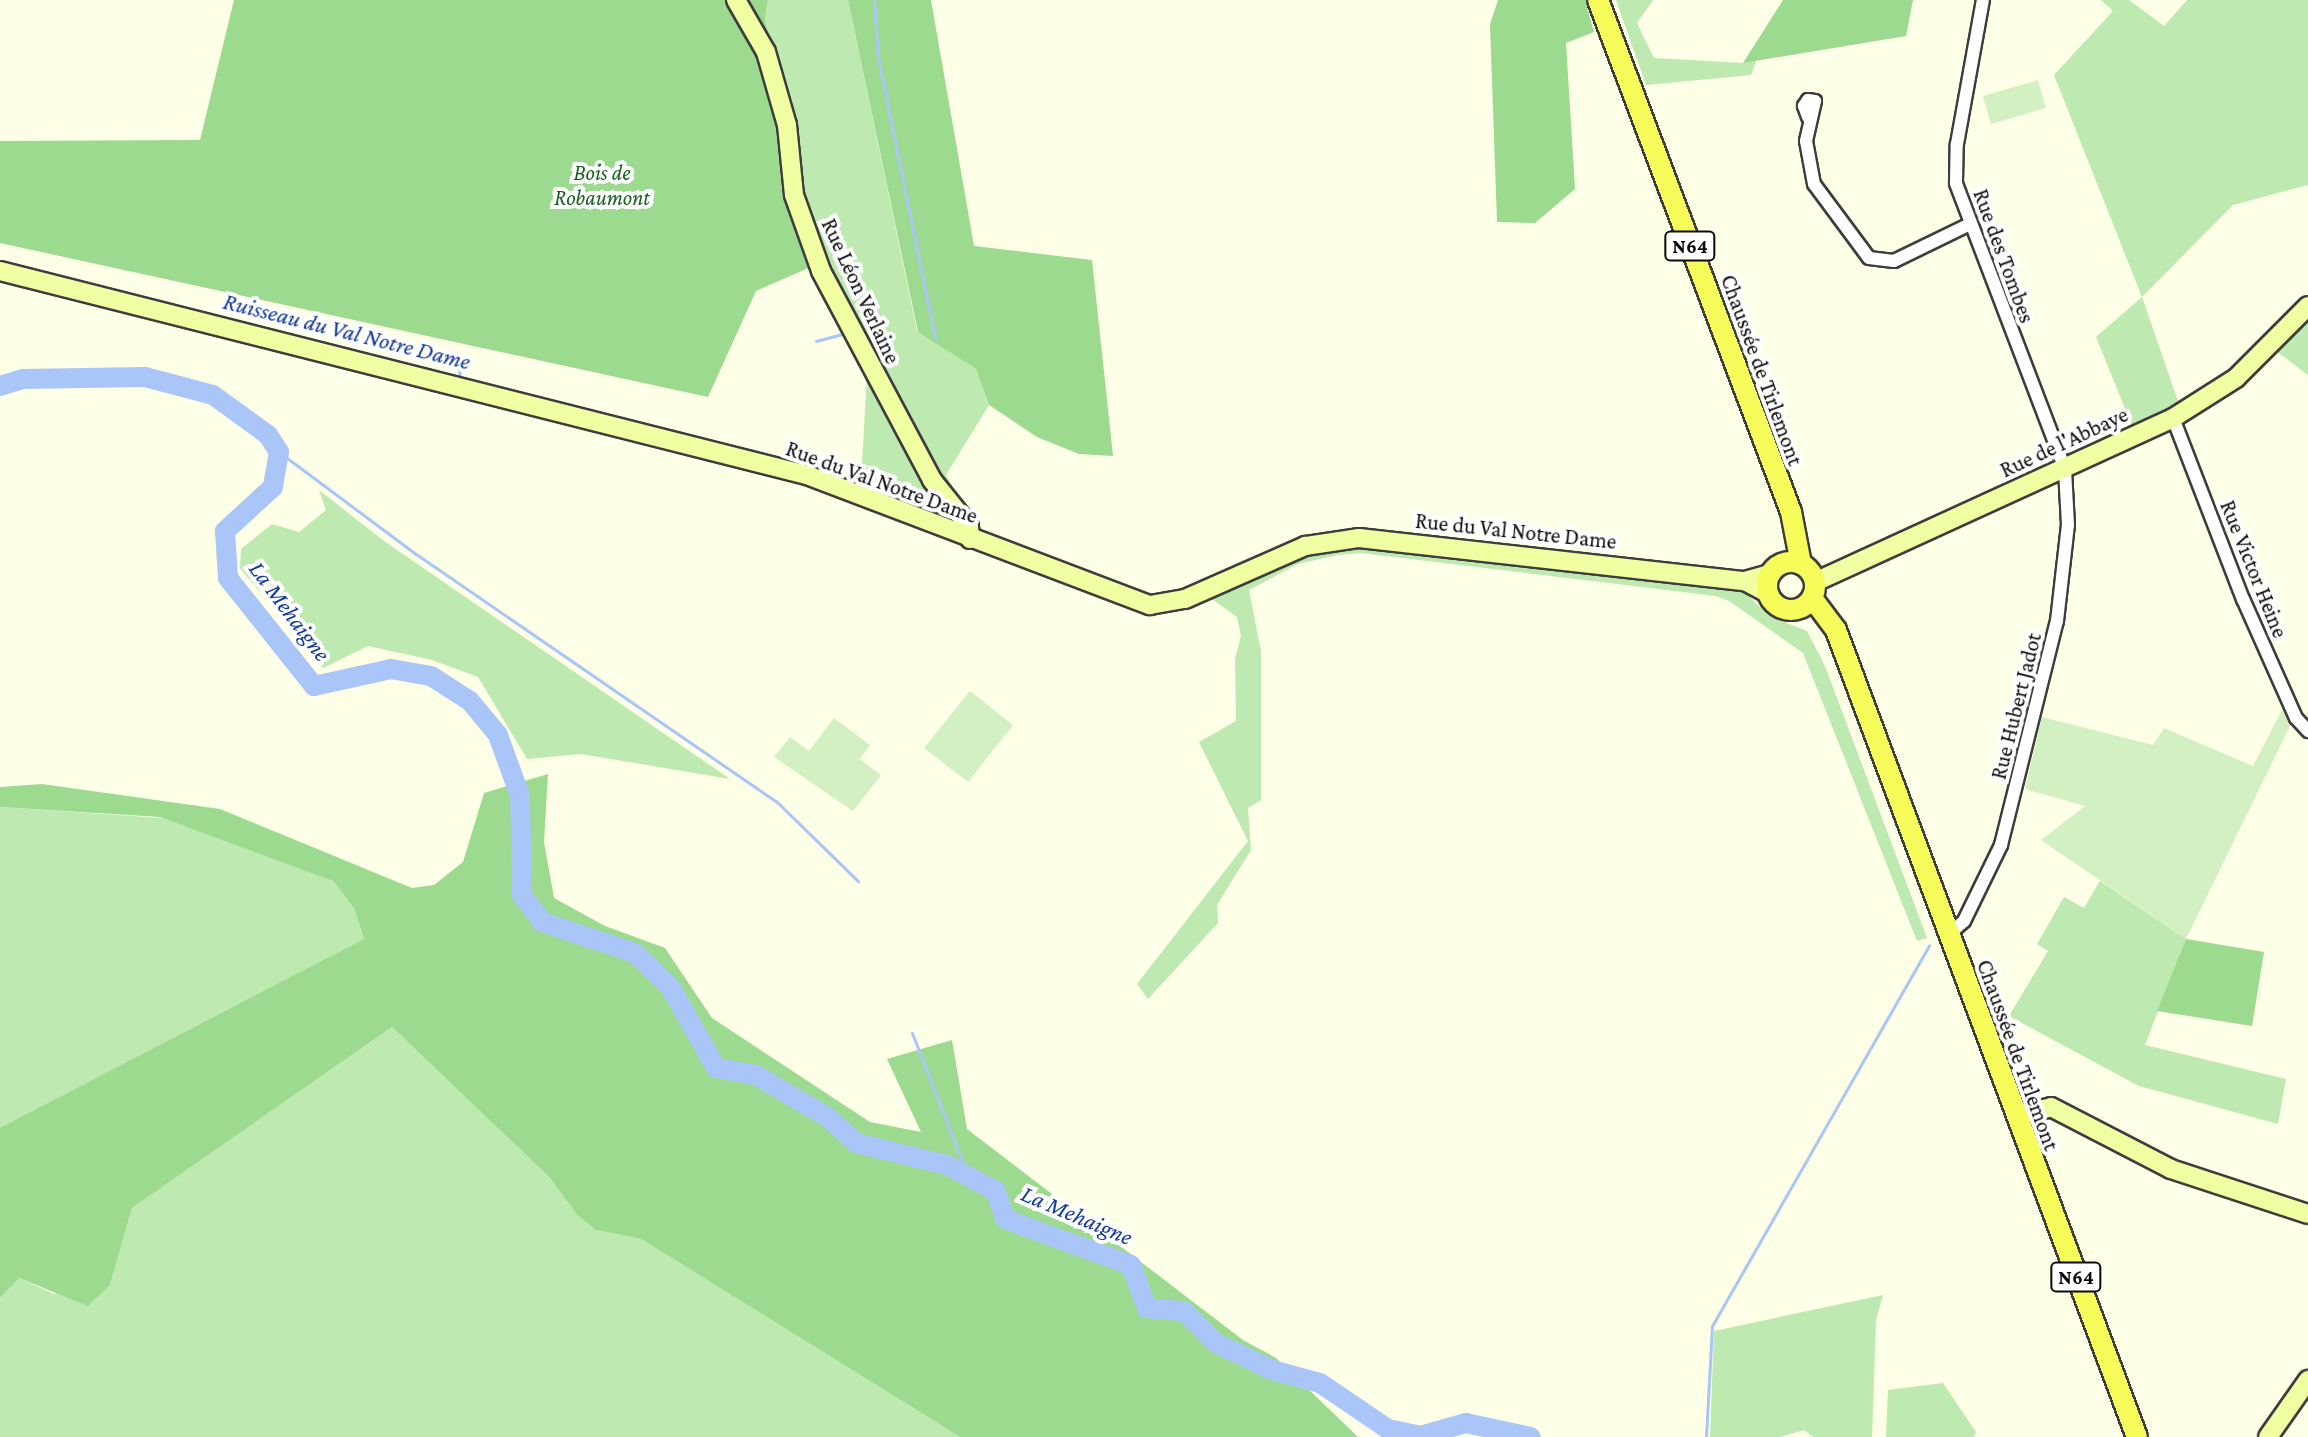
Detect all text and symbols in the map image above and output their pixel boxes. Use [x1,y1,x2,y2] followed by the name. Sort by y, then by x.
[554,159,650,210] park label: Bois de Robaumont
[1968,185,2040,327] street label: Rue des Tombes
[816,214,906,368] street label: Rue Léon Verlaine
[1664,230,1716,262] road number: N64
[1715,271,1809,469] street label: Chaussée de Tirlemont
[220,286,474,376] water label: Ruisseau du Val Notre Dame
[1996,401,2132,483] street label: Rue de l'Abbaye
[782,435,982,529] street label: Rue du Val Notre Dame
[2214,496,2294,642] street label: Rue Victor Heine
[1414,507,1618,555] street label: Rue du Val Notre Dame
[243,555,337,667] water label: La Mehaigne
[1985,630,2047,782] street label: Rue Hubert Jadot
[1971,956,2065,1154] street label: Chaussée de Tirlemont
[1017,1179,1137,1251] water label: La Mehaigne
[2050,1261,2102,1293] road number: N64

